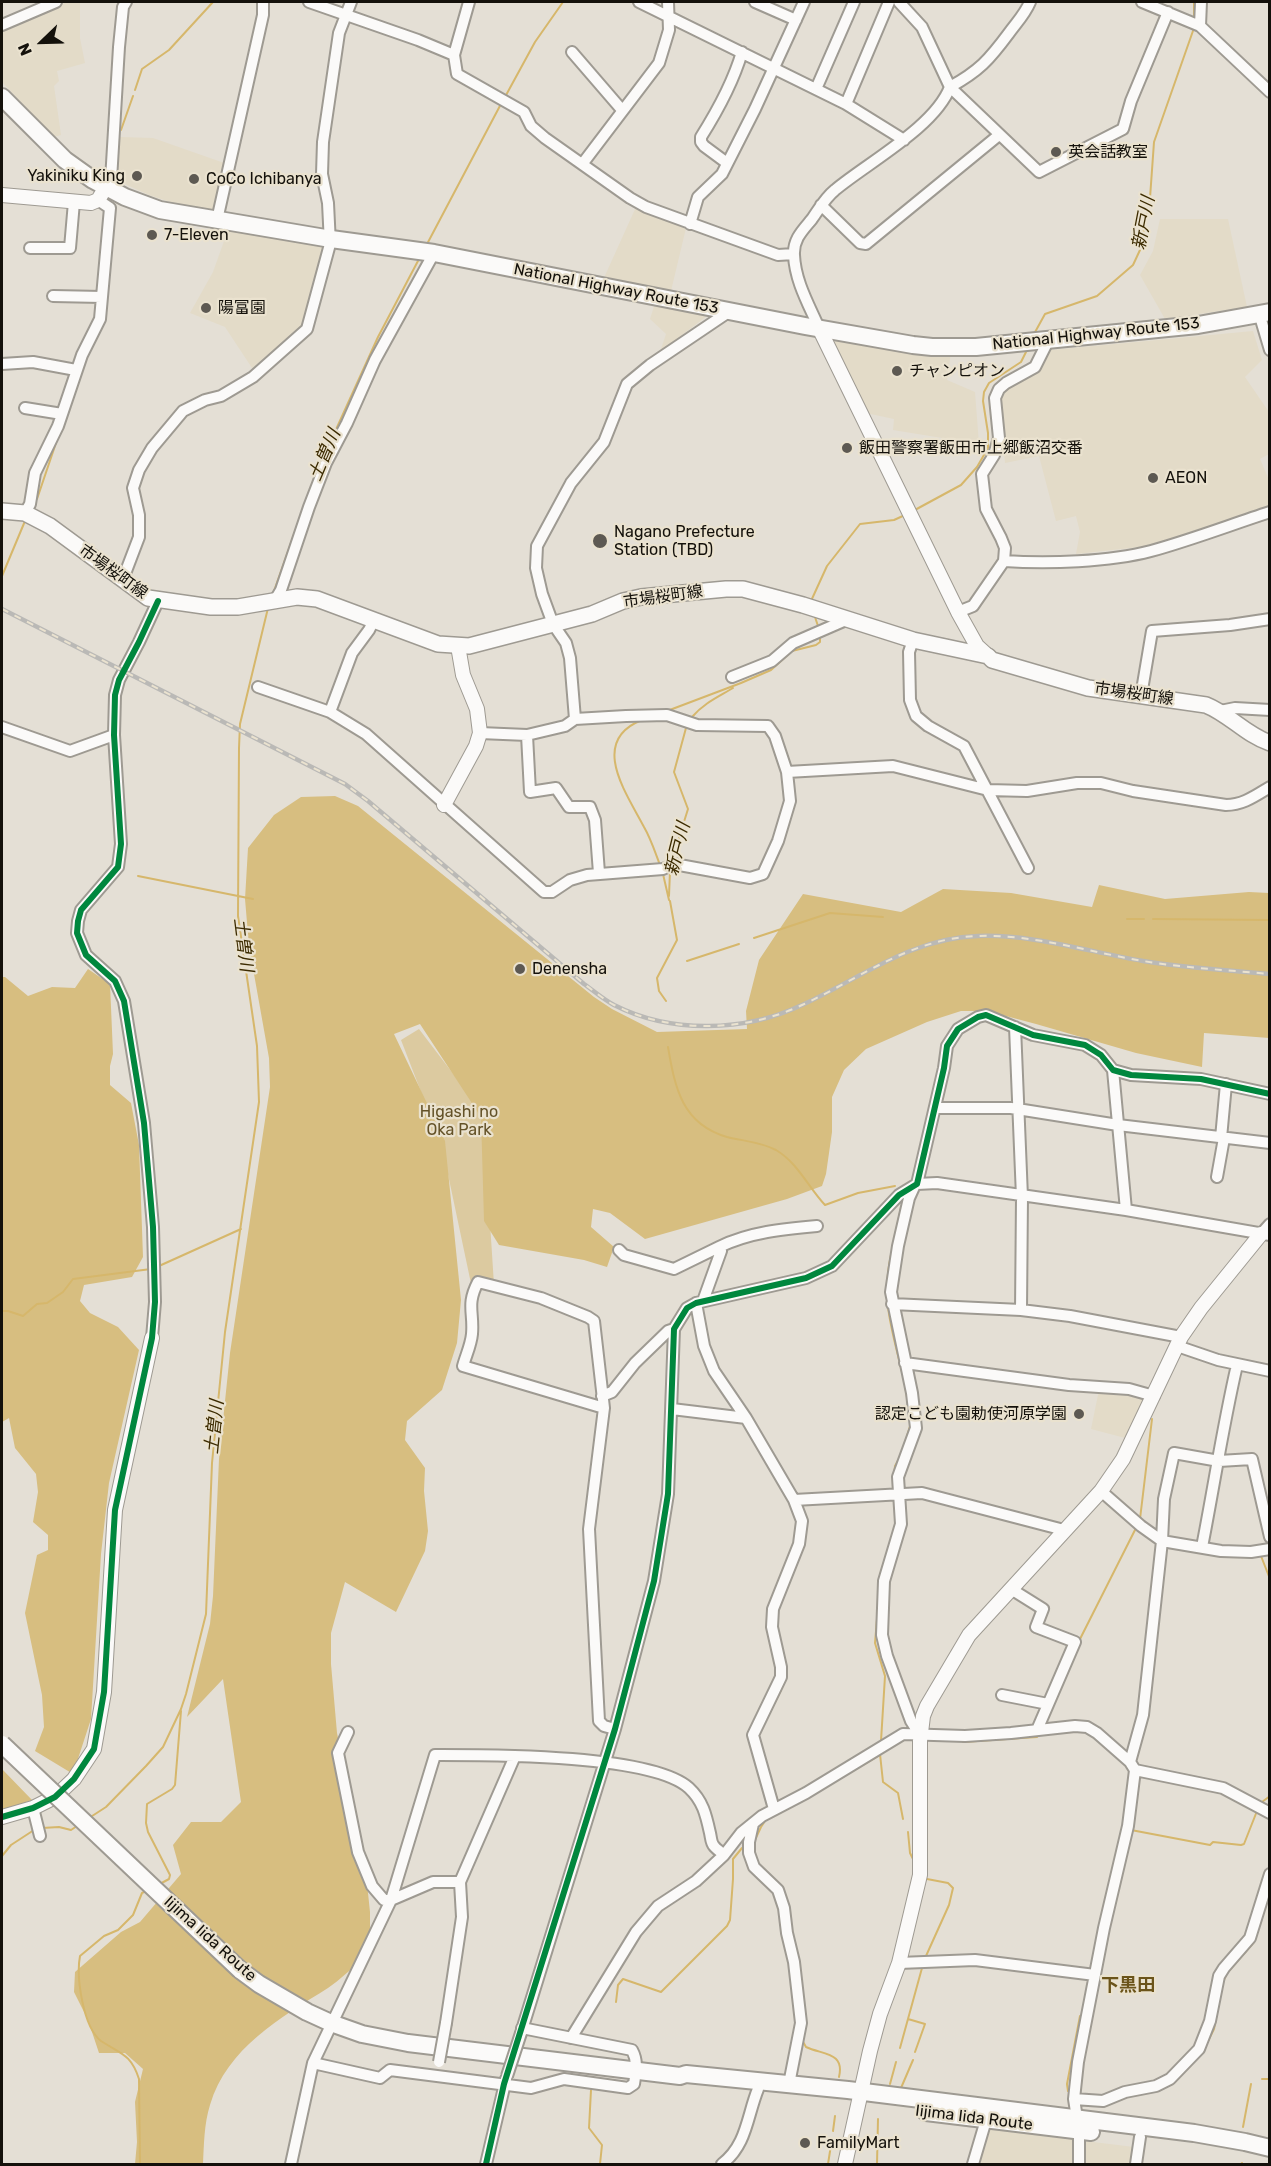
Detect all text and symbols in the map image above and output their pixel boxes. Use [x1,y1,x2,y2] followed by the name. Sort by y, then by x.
[12,12,72,72] north arrow
[14,40,36,58] text: N
[1068,142,1148,162] place label: 英会話教室
[1049,145,1063,159] marker: 英会話教室
[27,166,125,186] place label: Yakiniku King
[130,169,144,183] marker: Yakiniku King
[206,169,322,189] place label: CoCo Ichibanya
[187,172,201,186] marker: CoCo Ichibanya
[1128,194,1160,252] water label: 新戸川
[164,225,229,245] place label: 7-Eleven
[145,228,159,242] marker: 7-Eleven
[512,260,720,318] street label: National Highway Route 153
[218,298,266,318] place label: 陽富園
[199,301,213,315] marker: 陽富園
[991,314,1201,354] street label: National Highway Route 153
[909,361,1005,381] place label: チャンピオン
[890,364,904,378] marker: チャンピオン
[305,426,345,484] water label: 土曽川
[859,438,1083,458] place label: 飯田警察署飯田市上郷飯沼交番
[840,441,854,455] marker: 飯田警察署飯田市上郷飯沼交番
[1165,468,1207,488] place label: AEON
[1146,471,1160,485] marker: AEON
[614,522,755,560] place label: Nagano Prefecture Station (TBD)
[591,532,609,550] marker: Nagano Prefecture Station (TBD)
[75,541,151,603] street label: 市場桜町線
[622,582,704,612] street label: 市場桜町線
[1093,679,1175,709] street label: 市場桜町線
[661,820,695,878] water label: 新戸川
[229,917,257,973] water label: 土曽川
[532,959,607,979] place label: Denensha
[513,962,527,976] marker: Denensha
[420,1102,498,1140] park label: Higashi no Oka Park
[201,1399,229,1455] water label: 土曽川
[875,1404,1067,1424] place label: 認定こども園勅使河原学園
[1072,1407,1086,1421] marker: 認定こども園勅使河原学園
[160,1892,260,1986] street label: Iijima Iida Route
[1101,1975,1155,1997] district label: 下黒田
[914,2101,1034,2135] street label: Iijima Iida Route
[817,2133,899,2153] place label: FamilyMart
[798,2136,812,2150] marker: FamilyMart

